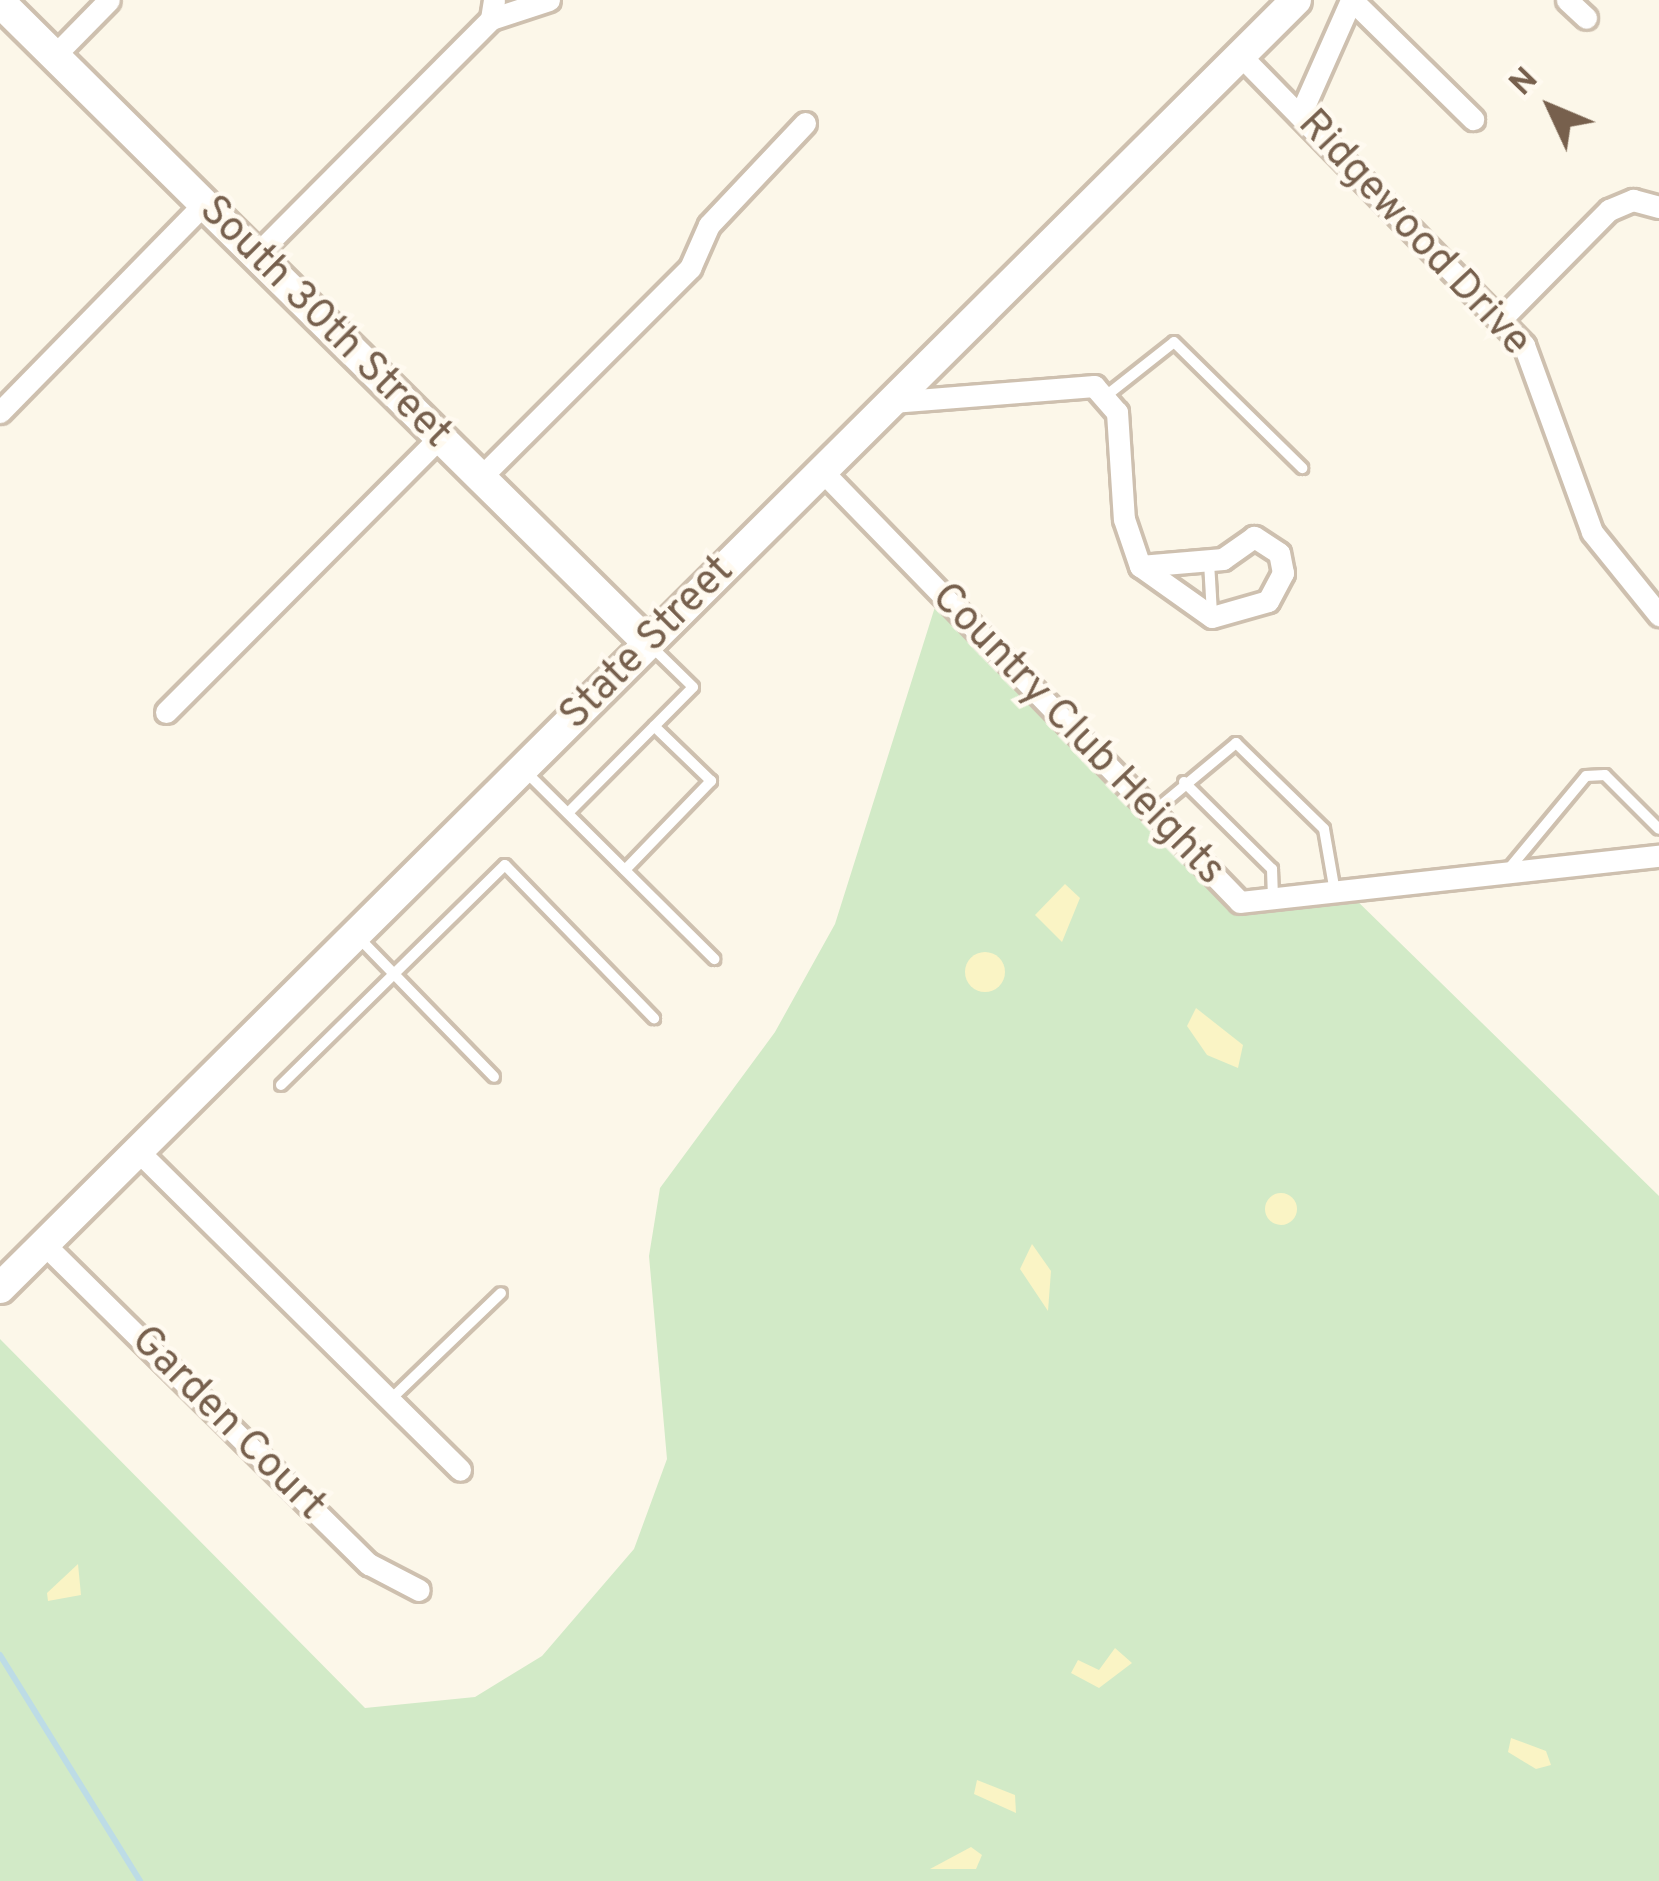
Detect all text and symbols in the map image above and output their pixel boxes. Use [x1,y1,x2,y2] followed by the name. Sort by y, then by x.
[1491,48,1611,168] north arrow
[1502,60,1548,106] text: N
[1286,100,1540,368] street label: Ridgewood Drive
[187,186,461,460] street label: South 30th Street
[551,547,745,741] street label: State Street
[920,573,1234,897] street label: Country Club Heights
[119,1316,335,1532] street label: Garden Court

